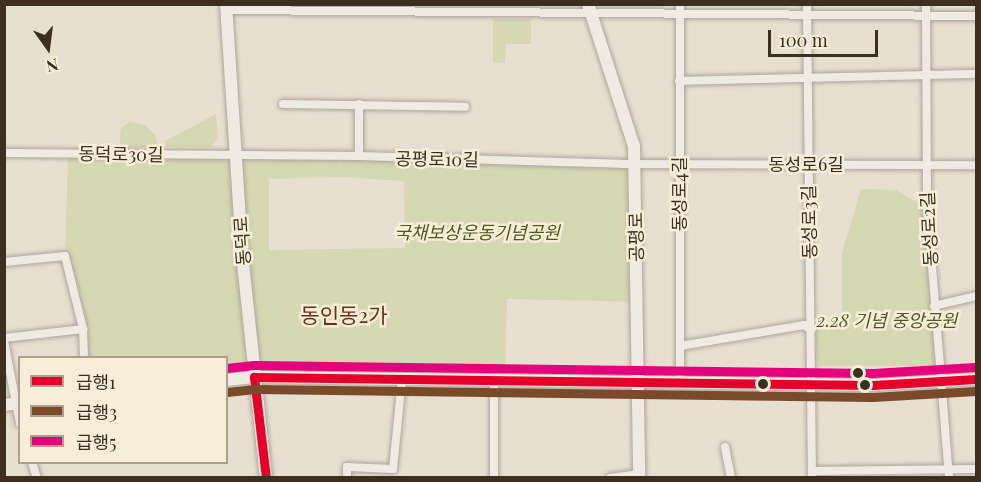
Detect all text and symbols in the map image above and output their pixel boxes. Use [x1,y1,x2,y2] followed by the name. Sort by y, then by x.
[18,18,78,78] north arrow
[771,18,880,56] scale bar
[779,28,828,52] text: 100 m
[44,54,61,78] text: N
[78,142,164,166] street label: 동덕로30길
[395,147,479,171] street label: 공평로10길
[768,153,844,175] street label: 동성로6길
[668,156,690,232] street label: 동성로4길
[798,185,820,259] street label: 동성로3길
[916,191,942,267] street label: 동성로2길
[625,212,647,262] street label: 공평로
[229,215,255,267] street label: 동덕로
[394,221,560,243] park label: 국채보상운동기념공원
[300,301,388,327] district label: 동인동2가
[817,309,957,331] park label: 2.28 기념 중앙공원
[18,356,228,464] legend
[852,367,864,379] unlabelled marker
[76,370,116,394] text: 급행1
[757,378,769,390] unlabelled marker
[859,379,871,391] unlabelled marker
[76,400,117,424] text: 급행3
[76,430,117,454] text: 급행5

